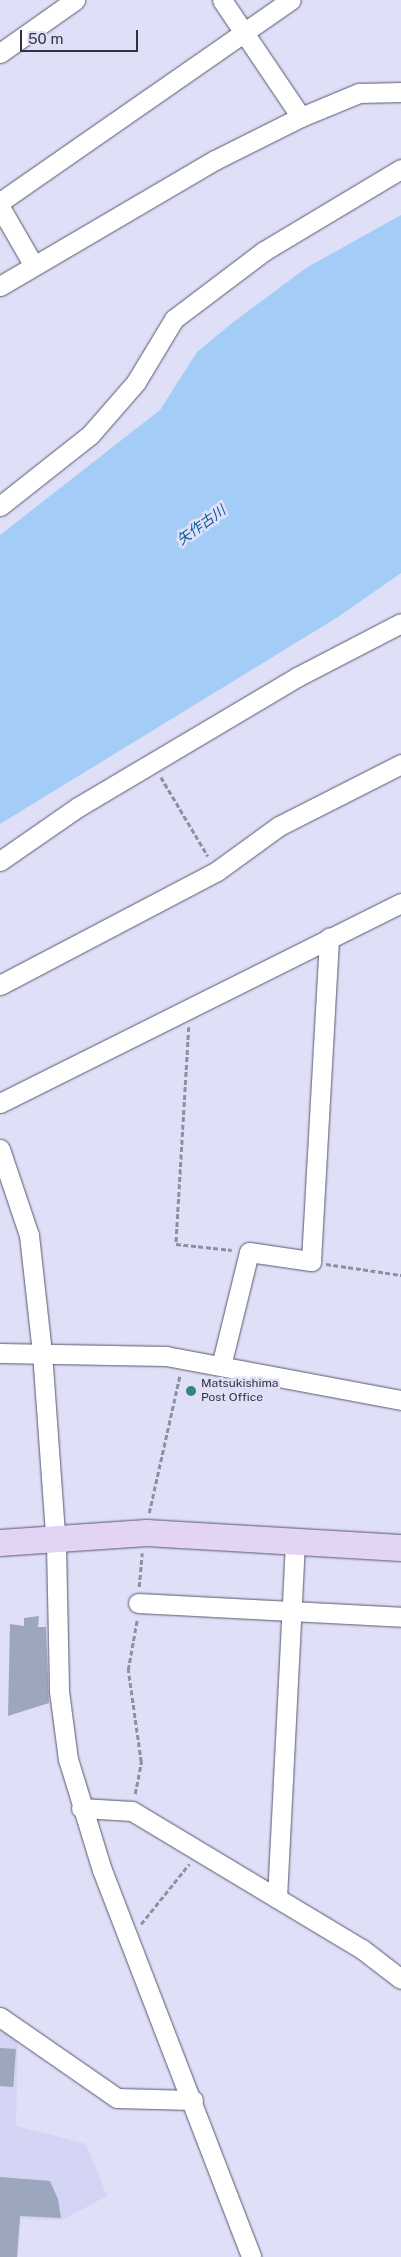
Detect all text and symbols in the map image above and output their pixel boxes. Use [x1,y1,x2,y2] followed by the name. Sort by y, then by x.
[22,20,140,52] scale bar
[28,30,63,47] text: 50 m
[173,502,229,548] water label: 矢作古川
[201,1377,278,1405] place label: Matsukishima Post Office
[185,1385,197,1397] marker: Matsukishima Post Office

